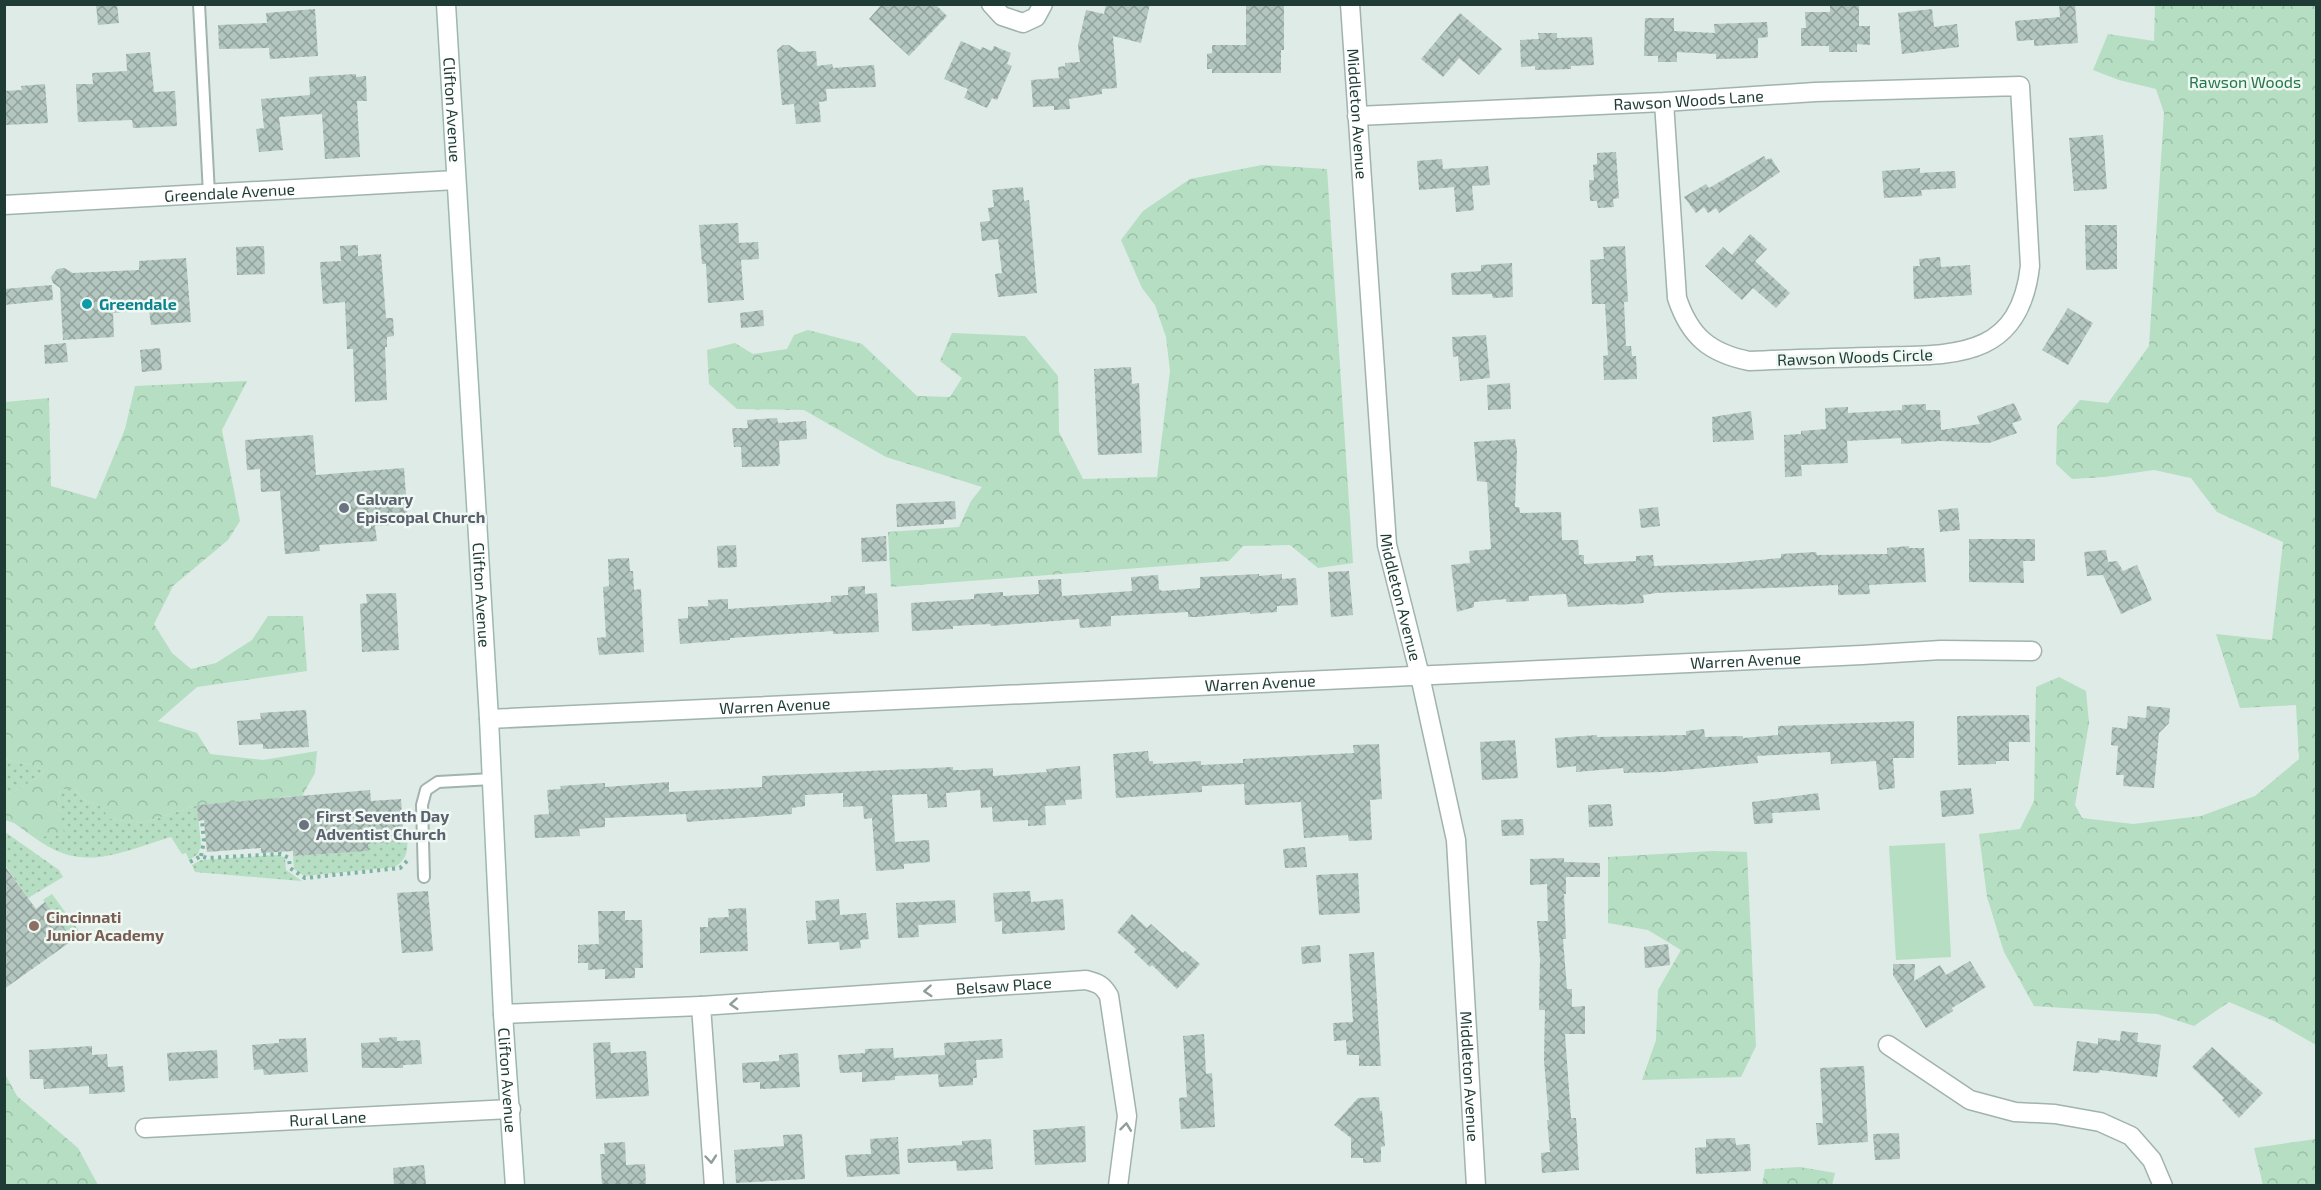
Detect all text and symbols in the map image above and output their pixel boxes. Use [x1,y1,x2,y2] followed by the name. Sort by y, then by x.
[1344,48,1372,180] street label: Middleton Avenue
[440,57,466,163] street label: Clifton Avenue
[2189,72,2301,91] park label: Rawson Woods
[1613,85,1764,113] street label: Rawson Woods Lane
[164,179,296,205] street label: Greendale Avenue
[99,294,177,313] place label: Greendale
[80,297,94,311] marker: Greendale
[1777,344,1933,369] street label: Rawson Woods Circle
[356,489,485,526] place label: Calvary Episcopal Church
[337,501,351,515] marker: Calvary Episcopal Church
[1377,533,1426,663] street label: Middleton Avenue
[469,542,495,648] street label: Clifton Avenue
[1690,648,1802,672] street label: Warren Avenue
[1204,670,1316,695] street label: Warren Avenue
[719,693,831,717] street label: Warren Avenue
[316,806,449,843] place label: First Seventh Day Adventist Church
[297,818,311,832] marker: First Seventh Day Adventist Church
[46,907,164,945] place label: Cincinnati Junior Academy
[27,919,41,933] marker: Cincinnati Junior Academy
[955,972,1052,998] street label: Belsaw Place
[924,984,933,997] one-way arrow
[729,997,738,1010] one-way arrow
[1457,1010,1483,1142] street label: Middleton Avenue
[495,1027,521,1133] street label: Clifton Avenue
[289,1107,367,1129] street label: Rural Lane
[1119,1123,1131,1132] one-way arrow
[704,1154,717,1163] one-way arrow

